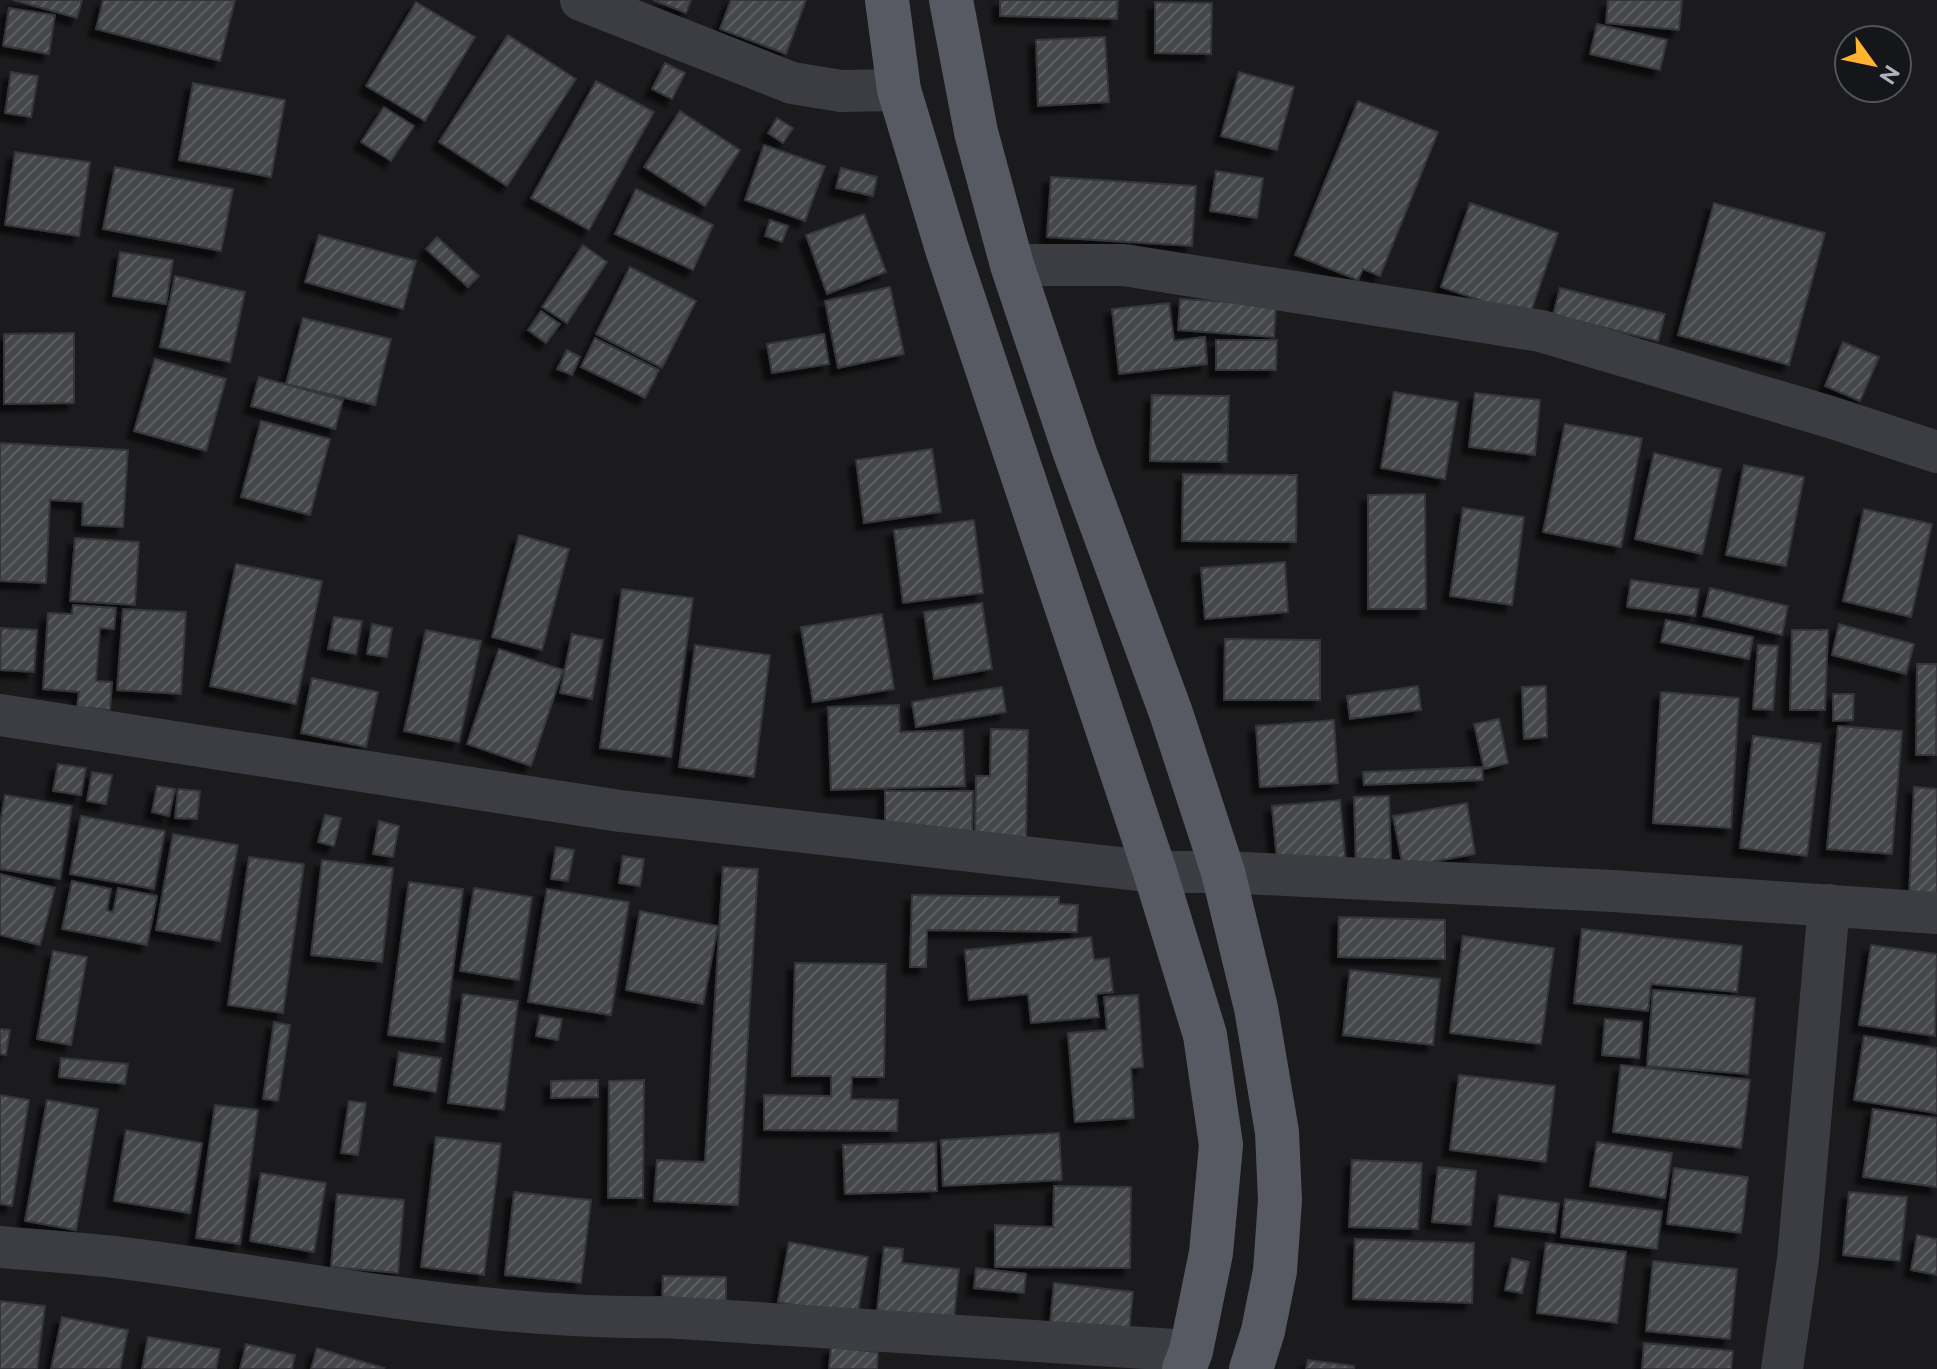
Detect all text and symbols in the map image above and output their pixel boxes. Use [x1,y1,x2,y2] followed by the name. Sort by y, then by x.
[1833,24,1913,104] north arrow
[1874,61,1905,89] text: N

